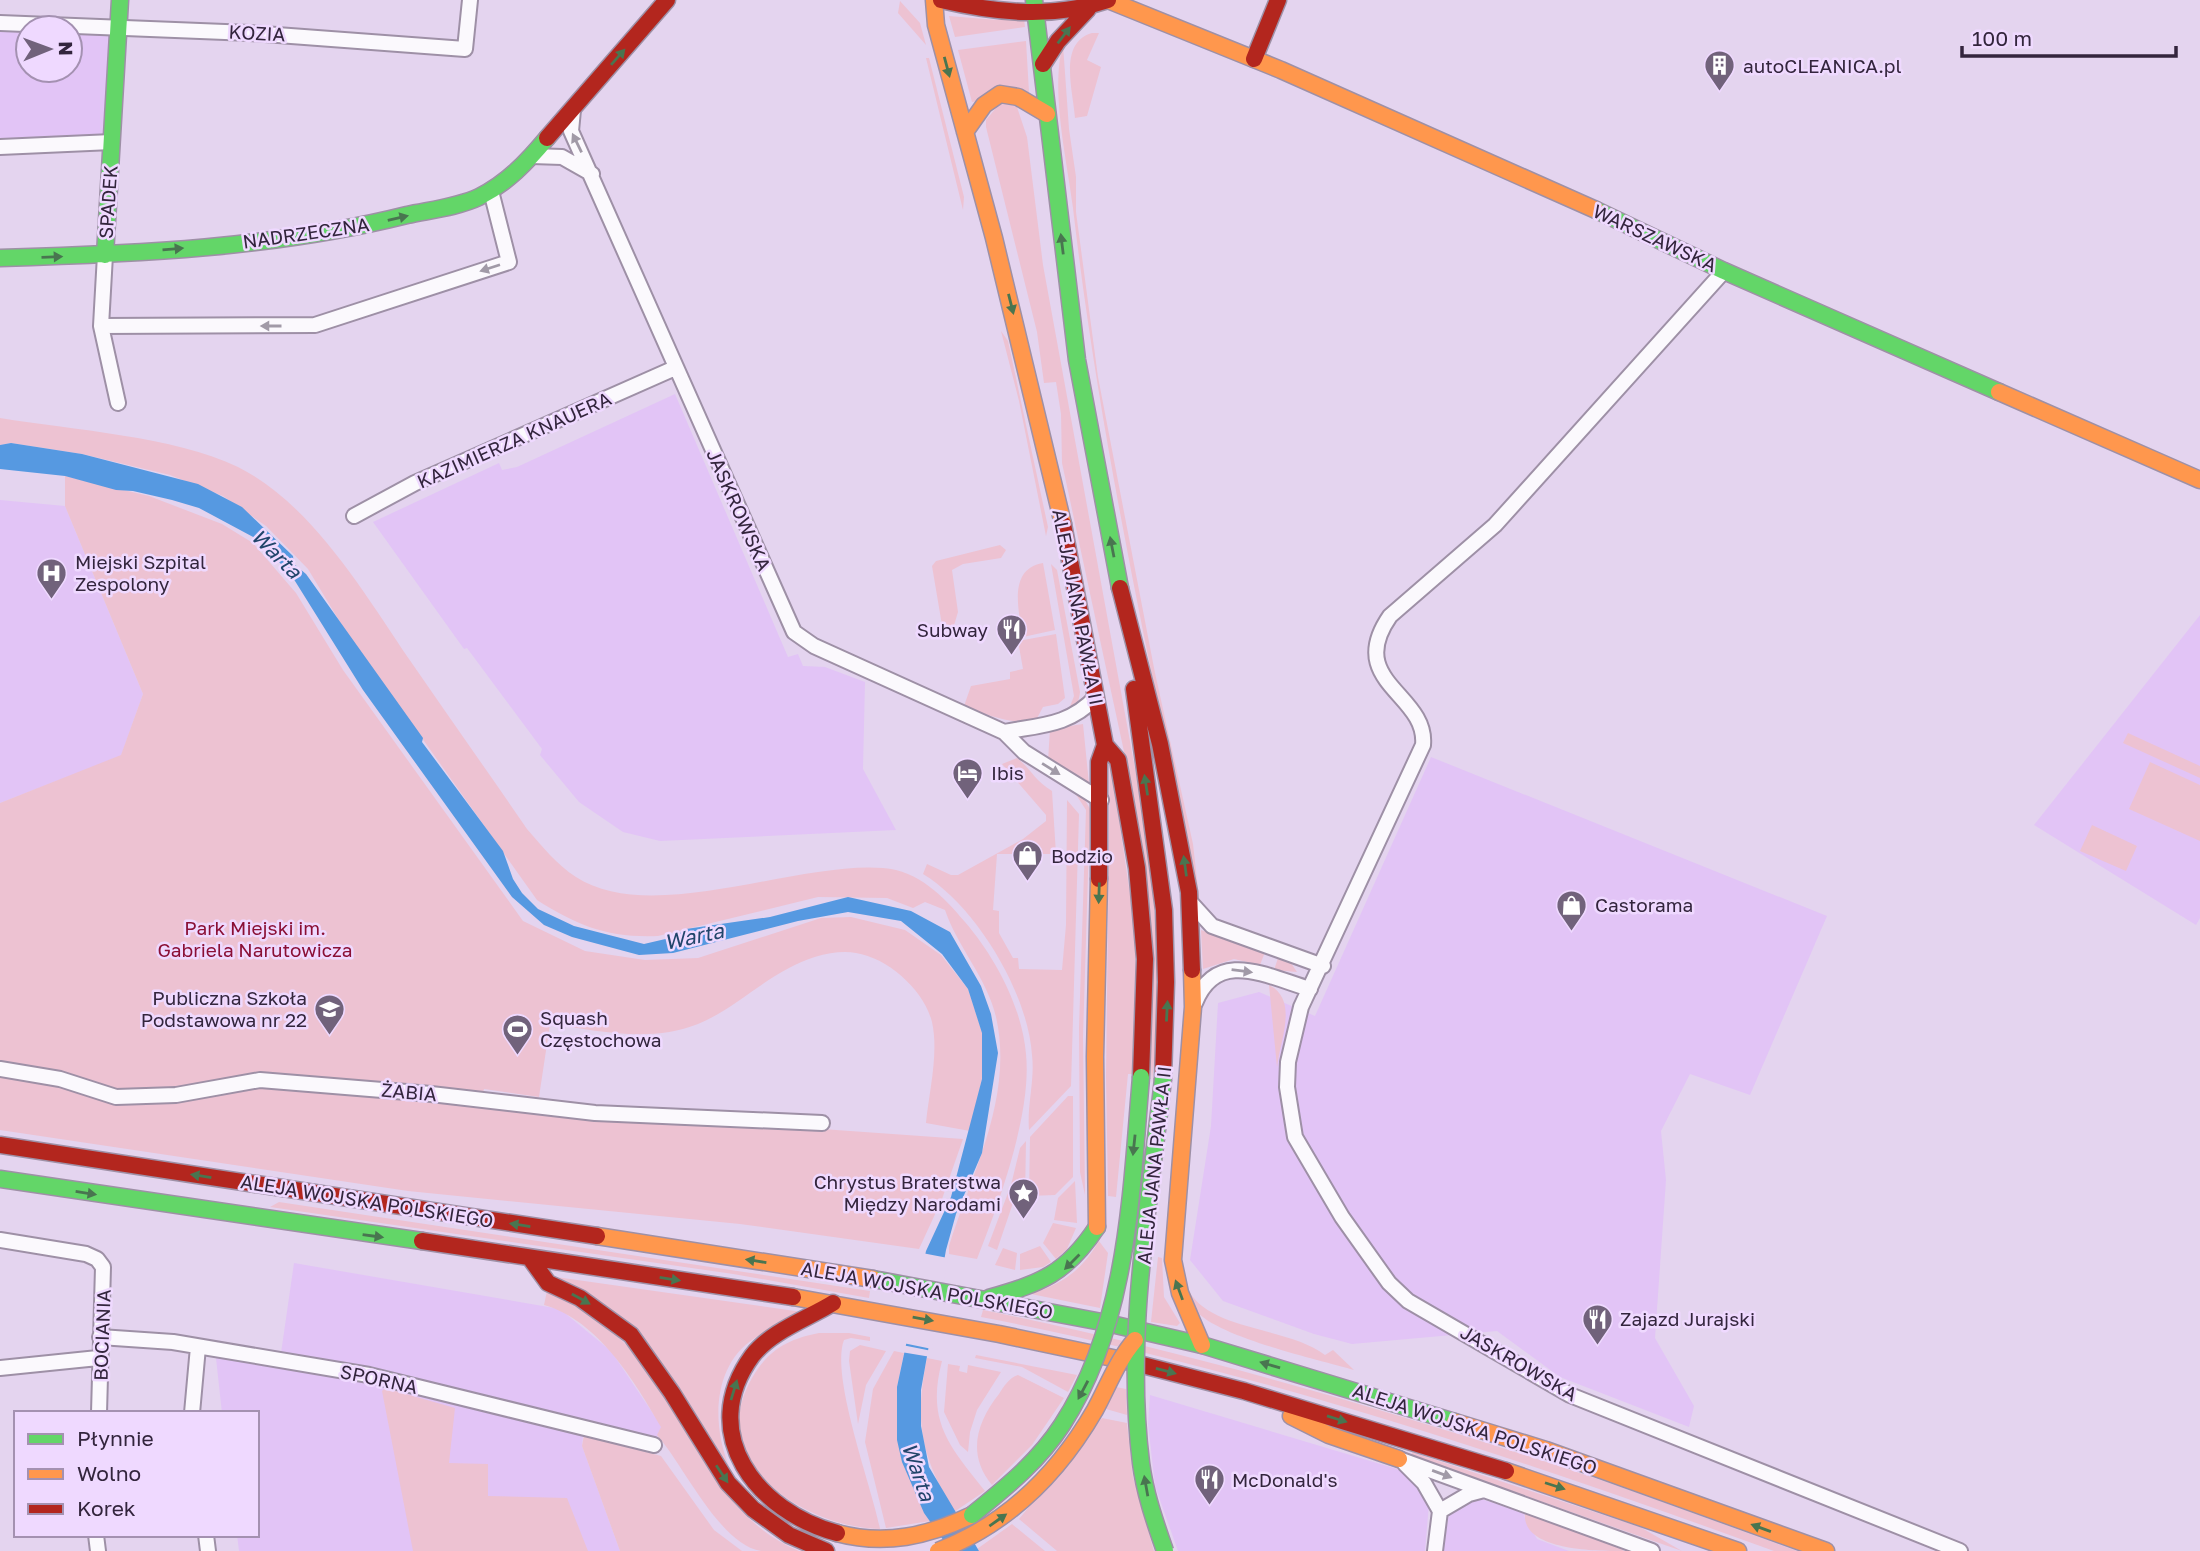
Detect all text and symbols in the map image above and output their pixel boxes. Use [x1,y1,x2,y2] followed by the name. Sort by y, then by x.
[14,14,84,84] north arrow
[1962,14,2176,58] scale bar
[228,20,286,45] street label: KOZIA
[1972,25,2032,51] text: 100 m
[1057,26,1071,45] one-way arrow
[55,41,78,56] text: N
[610,49,625,66] one-way arrow
[1703,49,1737,93] building icon: autoCLEANICA.pl
[1743,54,1902,77] place label: autoCLEANICA.pl
[942,56,953,78] one-way arrow
[571,133,583,153] one-way arrow
[93,164,122,240] street label: SPADEK
[1590,199,1721,276] street label: WARSZAWSKA
[241,212,371,253] street label: NADRZECZNA
[387,213,409,224] one-way arrow
[1057,233,1068,255] one-way arrow
[162,243,184,254] one-way arrow
[42,251,64,262] one-way arrow
[479,264,500,274] one-way arrow
[1006,293,1017,315] one-way arrow
[260,320,282,331] one-way arrow
[413,386,615,493] street label: KAZIMIERZA KNAUERA
[702,445,777,575] street label: JASKROWSKA
[1048,507,1109,707] street label: ALEJA JANA PAWŁA II
[246,523,308,585] water label: Warta
[1107,536,1118,558] one-way arrow
[75,550,206,595] place label: Miejski Szpital Zespolony
[35,556,69,600] hospital icon: Miejski Szpital Zespolony
[994,613,1028,657] restaurant icon: Subway
[917,618,988,641] place label: Subway
[951,756,985,800] hotel icon: Ibis
[991,761,1024,784] place label: Ibis
[1041,762,1060,775] one-way arrow
[1140,774,1151,796] one-way arrow
[1011,839,1045,883] shop icon: Bodzio
[1051,844,1113,867] place label: Bodzio
[1179,855,1190,877] one-way arrow
[1093,882,1105,904] one-way arrow
[1555,888,1589,932] shop icon: Castorama
[1595,893,1693,916] place label: Castorama
[157,916,353,961] park label: Park Miejski im. Gabriela Narutowicza
[662,917,727,955] water label: Warta
[1231,965,1253,976] one-way arrow
[141,986,307,1031] place label: Publiczna Szkoła Podstawowa nr 22
[313,992,347,1036] school or university icon: Publiczna Szkoła Podstawowa nr 22
[1161,1000,1172,1022] one-way arrow
[540,1006,662,1051] place label: Squash Częstochowa
[500,1012,534,1056] sports icon: Squash Częstochowa
[1132,1065,1175,1265] street label: ALEJA JANA PAWŁA II
[380,1078,438,1105] street label: ŻABIA
[1129,1134,1140,1156] one-way arrow
[239,1169,495,1232] street label: ALEJA WOJSKA POLSKIEGO
[190,1170,212,1181] one-way arrow
[814,1170,1001,1215] place label: Chrystus Braterstwa Między Narodami
[1007,1176,1041,1220] place icon: Chrystus Braterstwa Między Narodami
[75,1187,97,1198] one-way arrow
[509,1219,531,1230] one-way arrow
[362,1230,384,1241] one-way arrow
[1063,1254,1080,1271] one-way arrow
[745,1255,767,1266] one-way arrow
[799,1256,1055,1323] street label: ALEJA WOJSKA POLSKIEGO
[659,1274,681,1285] one-way arrow
[1174,1279,1185,1300] one-way arrow
[88,1289,115,1381] street label: BOCIANIA
[572,1293,591,1305] one-way arrow
[1580,1302,1614,1346] restaurant icon: Zajazd Jurajski
[1620,1307,1755,1330] place label: Zajazd Jurajski
[912,1314,934,1325] one-way arrow
[1457,1320,1582,1405] street label: JASKROWSKA
[338,1359,420,1398] street label: SPORNA
[1259,1360,1280,1370] one-way arrow
[1156,1366,1178,1377] one-way arrow
[1350,1378,1600,1479] street label: ALEJA WOJSKA POLSKIEGO
[730,1379,740,1400] one-way arrow
[1077,1380,1088,1400] one-way arrow
[14,1411,259,1537] legend
[1327,1414,1348,1424] one-way arrow
[77,1425,154,1451] text: Płynnie
[897,1439,941,1505] water label: Warta
[77,1460,141,1486] text: Wolno
[1192,1463,1226,1507] restaurant icon: McDonald's
[715,1465,729,1483] one-way arrow
[1232,1468,1338,1491] place label: McDonald's
[1431,1469,1452,1480] one-way arrow
[1140,1475,1151,1497] one-way arrow
[1544,1481,1565,1492] one-way arrow
[77,1495,136,1521] text: Korek
[989,1513,1007,1527] one-way arrow
[1751,1522,1772,1533] one-way arrow

